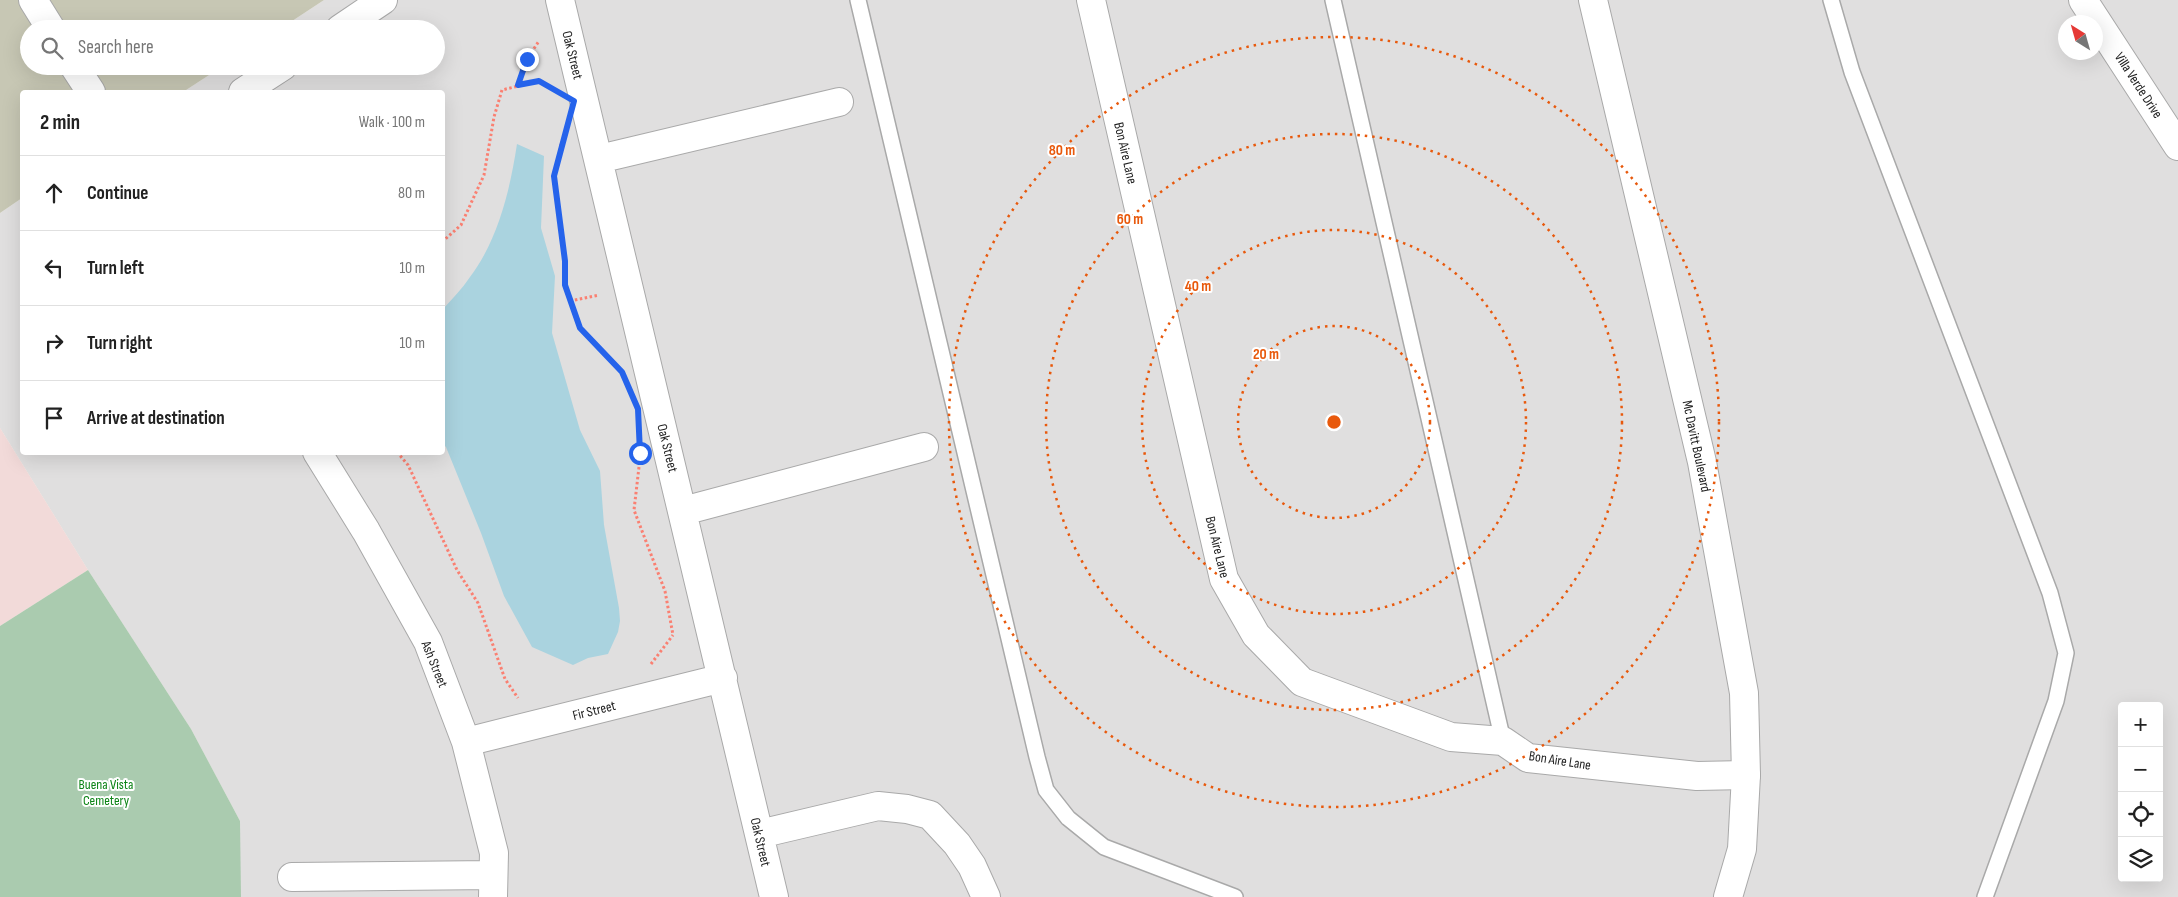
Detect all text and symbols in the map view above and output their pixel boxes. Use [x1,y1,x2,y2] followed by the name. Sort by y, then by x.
[2058,15,2103,60] north arrow
[20,20,445,75] search box
[558,29,587,81] street label: Oak Street
[38,34,66,62] icon: search
[78,36,154,59] text: Search here
[516,48,539,71] route end
[2111,49,2166,121] street label: Villa Verde Drive
[40,110,80,135] text: 2 min
[359,113,425,132] text: Walk · 100 m
[1110,121,1141,186] street label: Bon Aire Lane
[1049,141,1075,160] text: 80 m
[40,179,68,207] icon: ahead
[87,182,148,205] text: Continue
[398,184,425,203] text: 80 m
[1117,210,1143,229] text: 60 m
[40,254,68,282] icon: left
[87,257,144,280] text: Turn left
[399,259,425,278] text: 10 m
[1185,277,1211,296] text: 40 m
[40,329,68,357] icon: right
[87,332,152,355] text: Turn right
[399,334,425,353] text: 10 m
[1253,345,1279,364] text: 20 m
[1679,399,1715,494] street label: Mc Davitt Boulevard
[40,404,68,432] icon: arrive
[87,407,225,430] text: Arrive at destination
[1325,413,1343,431] centre of rings
[653,422,682,474] street label: Oak Street
[629,442,652,465] route start
[1202,515,1233,580] street label: Bon Aire Lane
[417,637,452,690] street label: Ash Street
[571,697,617,724] street label: Fir Street
[2118,702,2163,882] map controls
[2118,702,2163,747] button: +
[1528,747,1592,774] street label: Bon Aire Lane
[2118,747,2163,792] button: −
[79,776,133,809] park label: Buena Vista Cemetery
[2118,792,2163,837] button: locate
[747,816,774,868] street label: Oak Street
[2118,837,2163,882] button: layers

